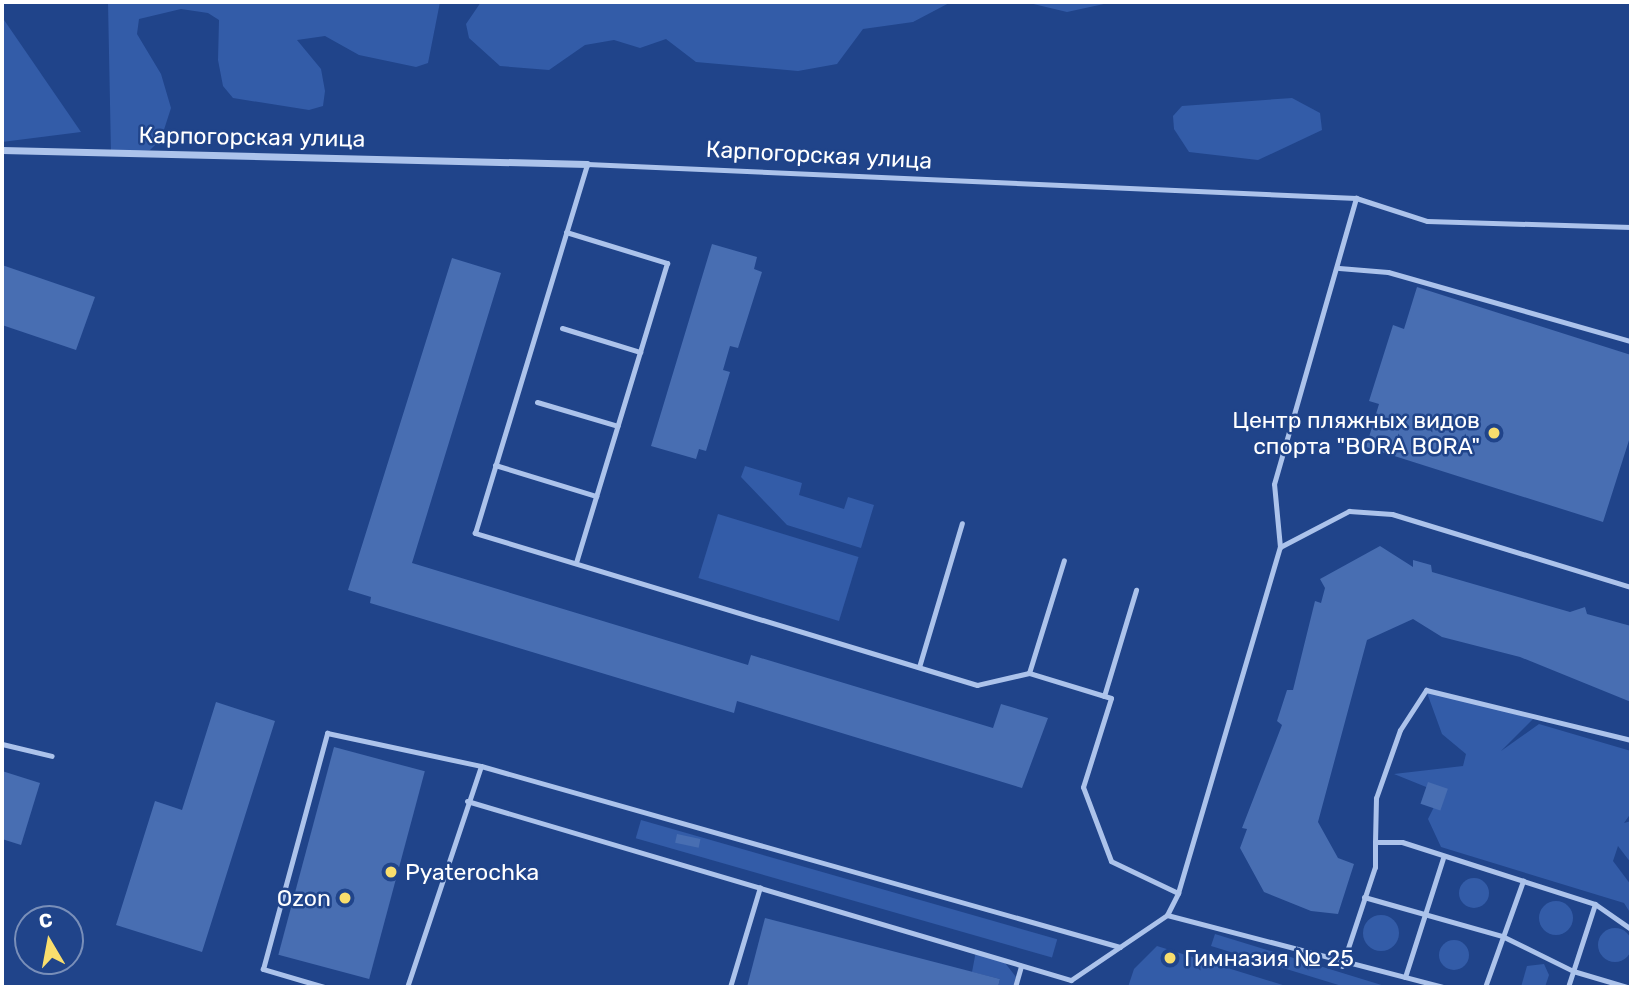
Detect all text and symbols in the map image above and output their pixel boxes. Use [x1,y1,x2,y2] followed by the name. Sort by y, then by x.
[139,121,365,153] street label: Карпогорская улица
[705,135,933,175] street label: Карпогорская улица
[1232,406,1480,460] place label: Центр пляжных видов спорта "BORA BORA"
[1486,425,1502,441] marker: Центр пляжных видов спорта "BORA BORA"
[405,858,539,886] place label: Pyaterochka
[383,864,399,880] marker: Pyaterochka
[277,884,331,912] place label: Ozon
[337,890,353,906] marker: Ozon
[14,905,84,975] north arrow
[37,908,54,933] text: С
[1184,944,1354,972] place label: Гимназия № 25
[1162,950,1178,966] marker: Гимназия № 25

